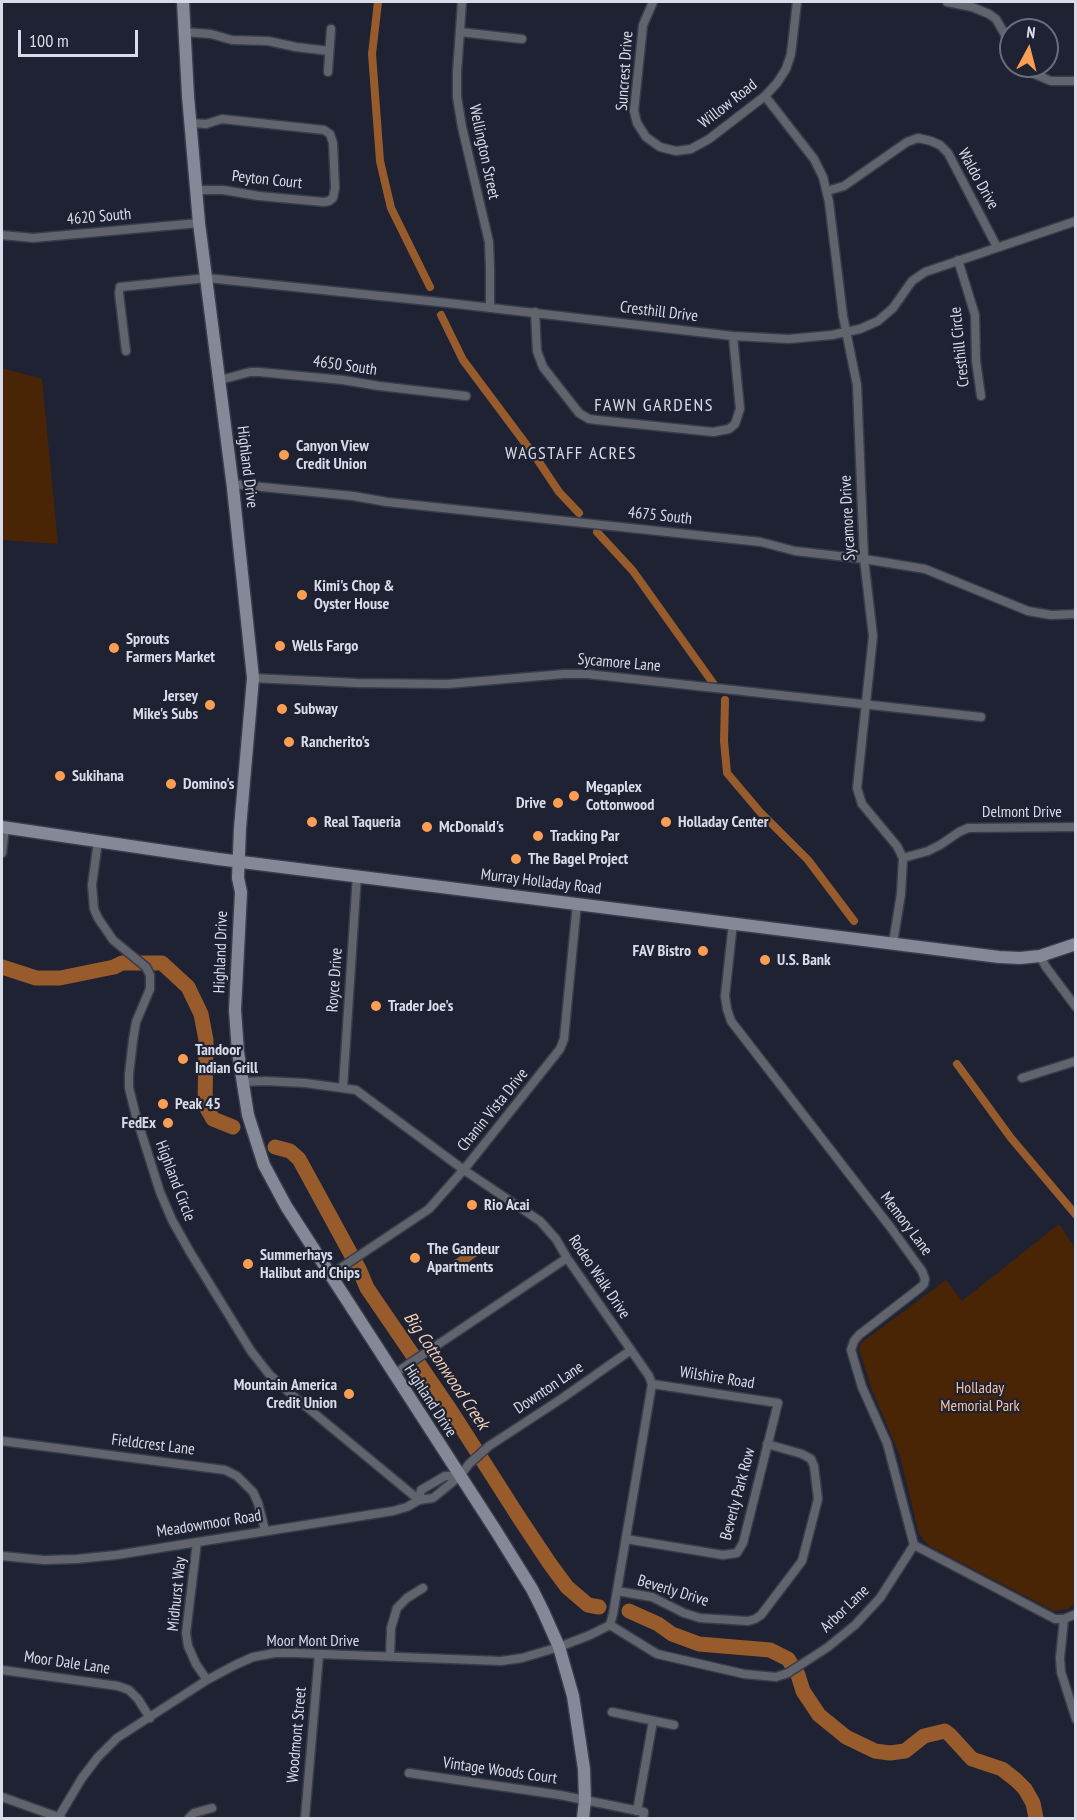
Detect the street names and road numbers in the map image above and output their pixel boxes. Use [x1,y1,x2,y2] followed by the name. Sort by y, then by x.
[613,31,637,111] street label: Suncrest Drive
[695,75,761,133] street label: Willow Road
[465,103,503,201] street label: Wellington Street
[953,145,1003,213] street label: Waldo Drive
[231,167,303,193] street label: Peyton Court
[66,205,132,229] street label: 4620 South
[619,298,699,326] street label: Cresthill Drive
[946,306,974,388] street label: Cresthill Circle
[312,352,378,380] street label: 4650 South
[232,425,262,509] street label: Highland Drive
[836,475,860,561] street label: Sycamore Drive
[627,503,693,529] street label: 4675 South
[577,650,661,676] street label: Sycamore Lane
[982,802,1062,822] street label: Delmont Drive
[480,865,602,899] street label: Murray Holladay Road
[210,910,232,994] street label: Highland Drive
[323,947,347,1013] street label: Royce Drive
[454,1065,532,1155] street label: Chanin Vista Drive
[151,1138,199,1224] street label: Highland Circle
[876,1189,936,1259] street label: Memory Lane
[564,1232,634,1322] street label: Rodeo Walk Drive
[511,1358,587,1418] street label: Downton Lane
[399,1361,461,1441] street label: Highland Drive
[678,1363,756,1393] street label: Wilshire Road
[110,1430,196,1460] street label: Fieldcrest Lane
[716,1446,760,1542] street label: Beverly Park Row
[155,1506,263,1542] street label: Meadowmoor Road
[164,1556,190,1632] street label: Midhurst Way
[635,1571,711,1611] street label: Beverly Drive
[817,1581,873,1637] street label: Arbor Lane
[267,1631,359,1651] street label: Moor Mont Drive
[23,1647,111,1679] street label: Moor Dale Lane
[283,1686,311,1784] street label: Woodmont Street
[442,1753,558,1789] street label: Vintage Woods Court

